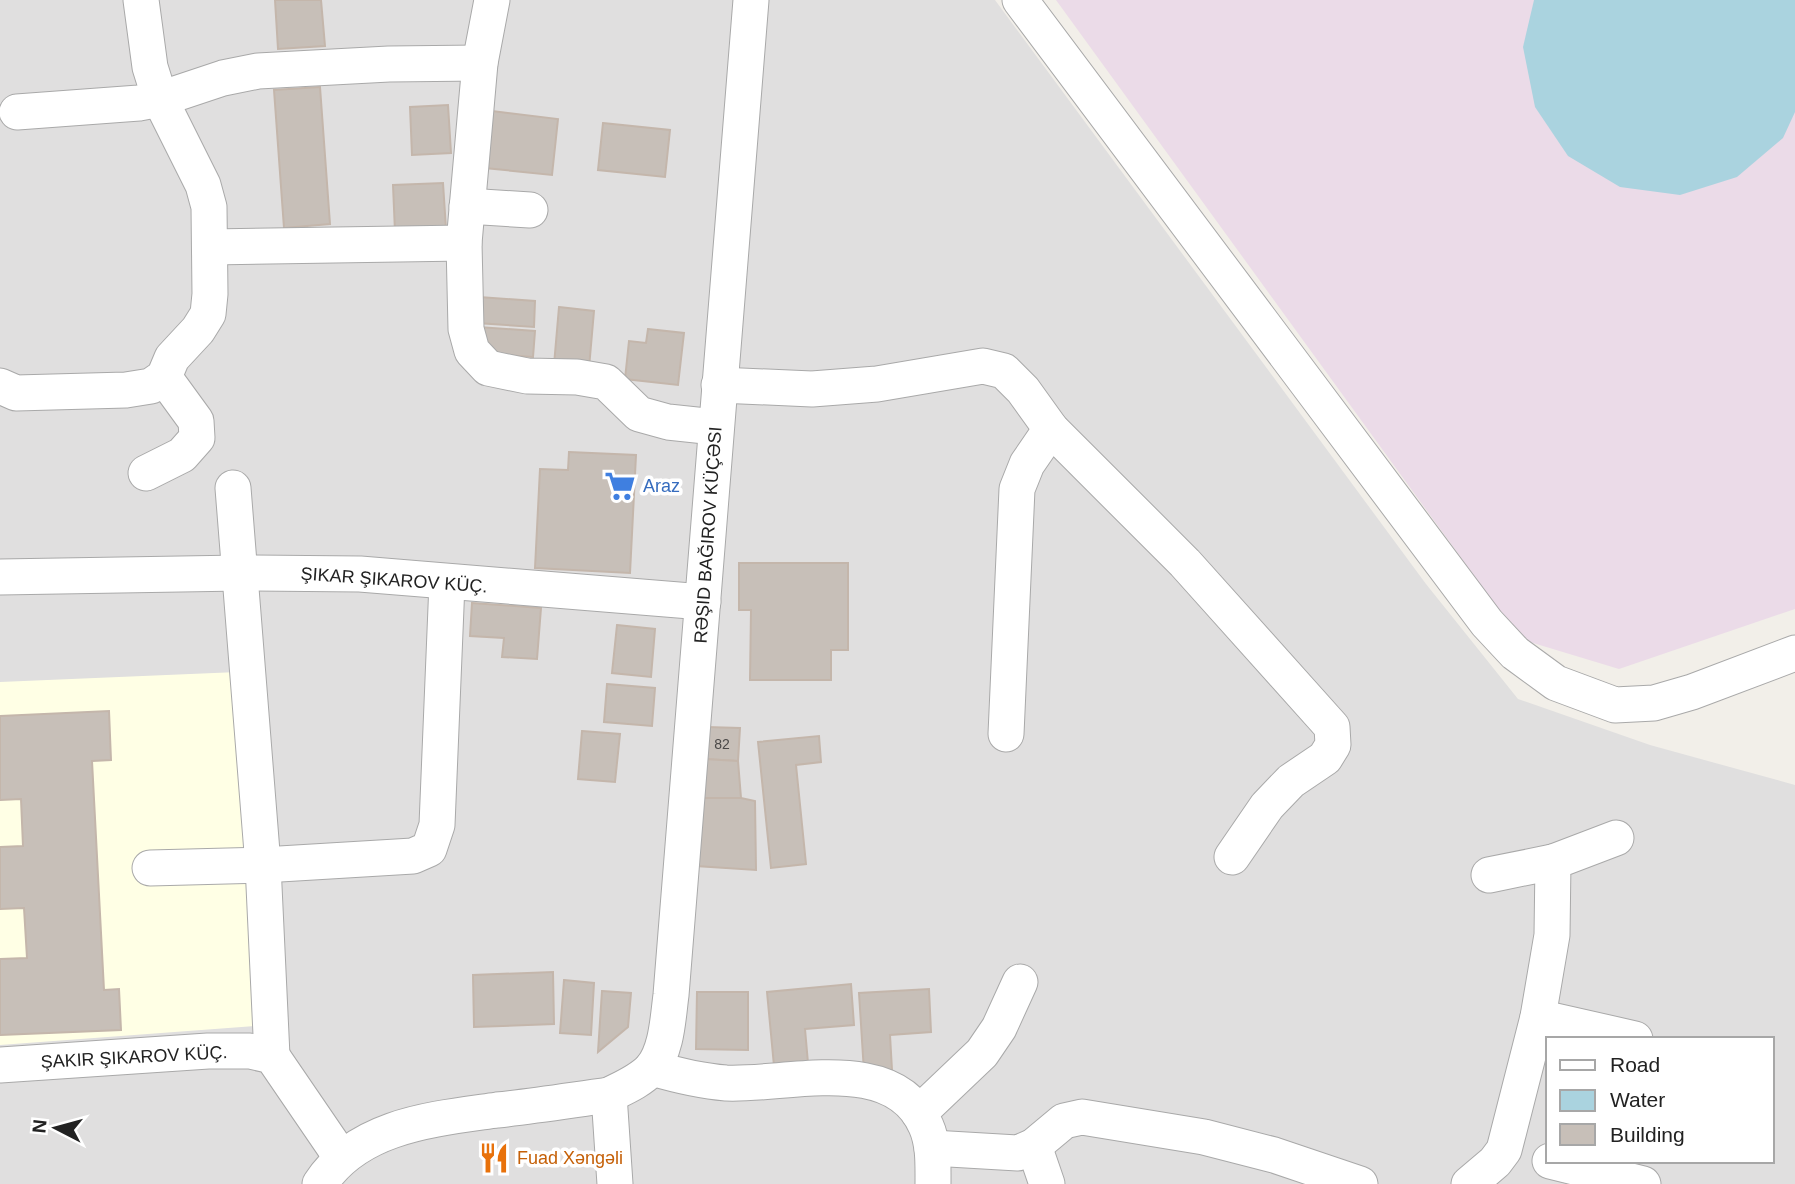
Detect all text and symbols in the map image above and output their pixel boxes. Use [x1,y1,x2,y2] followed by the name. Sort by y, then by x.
[689,426,726,644] street label: RƏŞID BAĞIROV KÜÇƏSI
[603,469,637,503] supermarket icon: Araz
[643,476,680,496] place label: Araz
[300,563,488,597] street label: ŞIKAR ŞIKAROV KÜÇ.
[714,736,730,752] house number: 82
[1546,1037,1774,1163] legend
[40,1042,228,1072] street label: ŞAKIR ŞIKAROV KÜÇ.
[1610,1053,1660,1076] text: Road
[1610,1088,1665,1111] text: Water
[21,1093,91,1163] north arrow
[28,1118,51,1134] text: N
[1610,1123,1685,1146] text: Building
[477,1141,511,1175] restaurant icon: Fuad Xəngəli
[517,1148,623,1168] place label: Fuad Xəngəli

